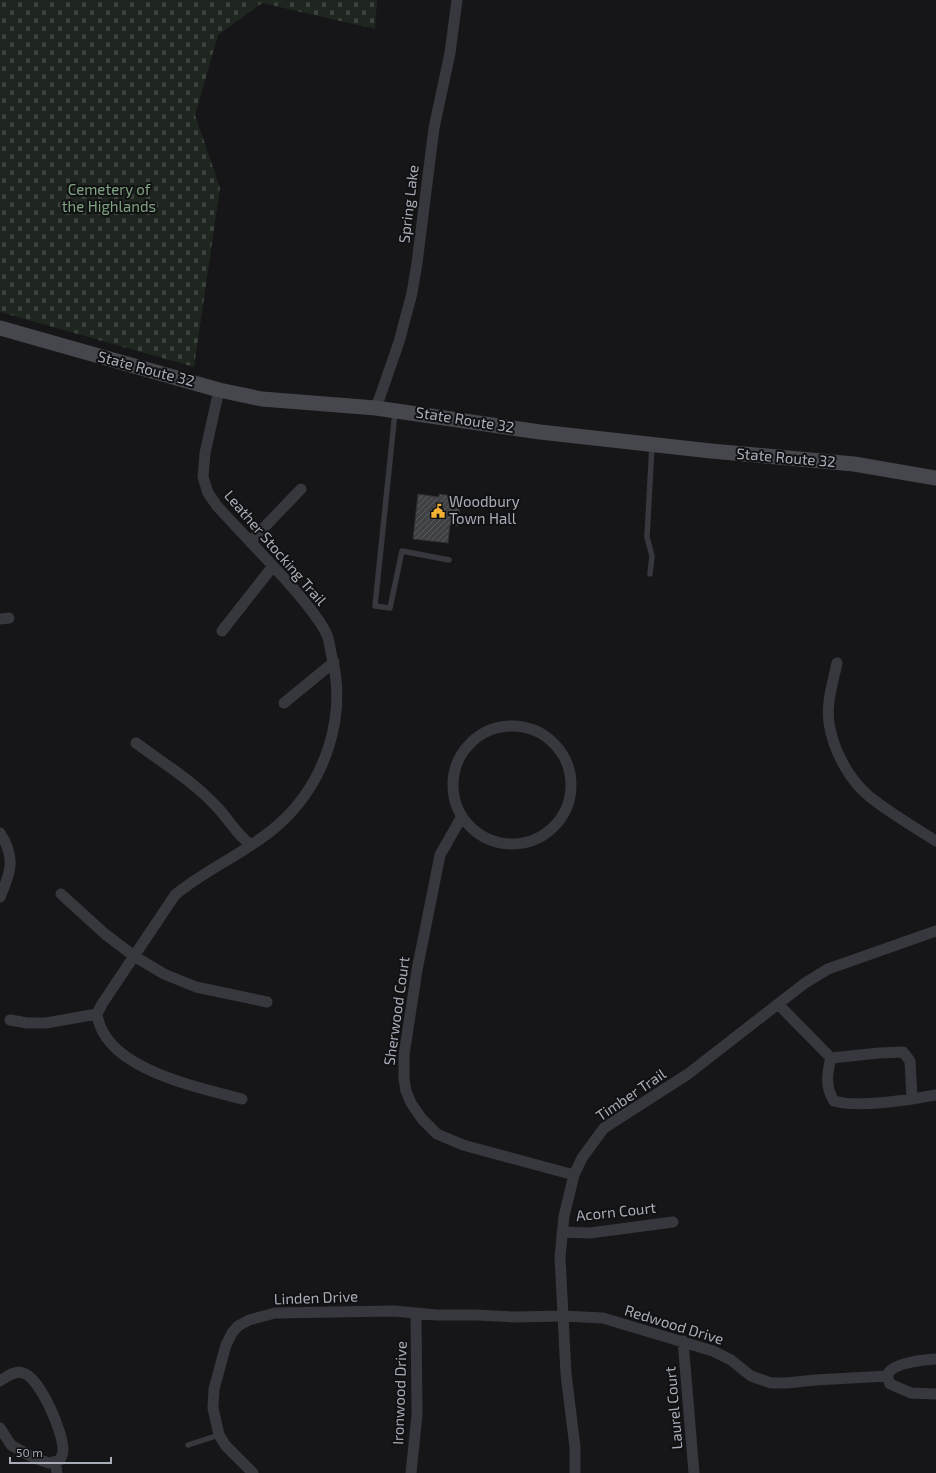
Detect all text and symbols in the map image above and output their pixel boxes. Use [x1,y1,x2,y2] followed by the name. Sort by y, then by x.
[394,164,422,244] street label: Spring Lake
[62,180,156,215] park label: Cemetery of the Highlands
[96,346,197,390] street label: State Route 32
[415,402,516,436] street label: State Route 32
[736,444,836,470] street label: State Route 32
[221,486,331,609] street label: Leather Stocking Trail
[449,492,520,527] place label: Woodbury Town Hall
[430,503,446,519] public building icon: Woodbury Town Hall
[379,955,413,1067] street label: Sherwood Court
[592,1064,669,1124] street label: Timber Trail
[575,1198,657,1224] street label: Acorn Court
[273,1287,358,1307] street label: Linden Drive
[623,1300,726,1348] street label: Redwood Drive
[388,1341,410,1445] street label: Ironwood Drive
[660,1366,686,1450] street label: Laurel Court
[10,1439,111,1465] scale bar
[16,1445,43,1459] text: 50 m

